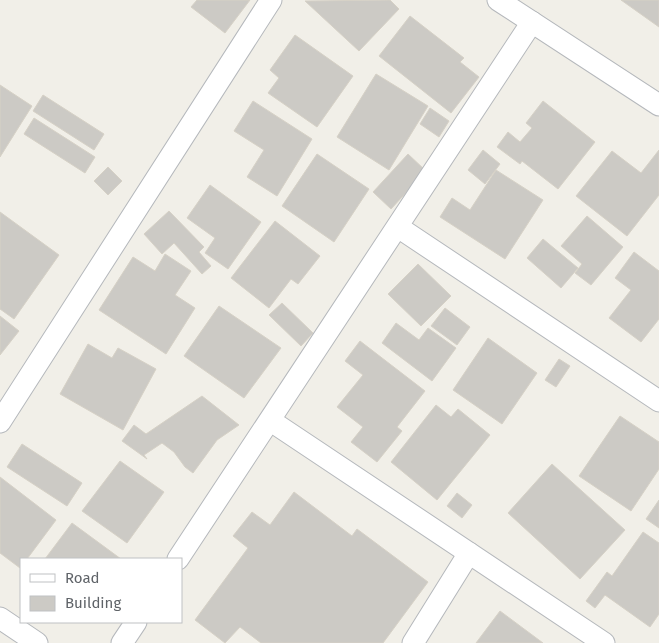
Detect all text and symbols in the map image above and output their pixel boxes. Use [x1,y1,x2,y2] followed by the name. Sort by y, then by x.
[20,558,182,623] legend
[65,569,100,587] text: Road
[65,594,121,612] text: Building

